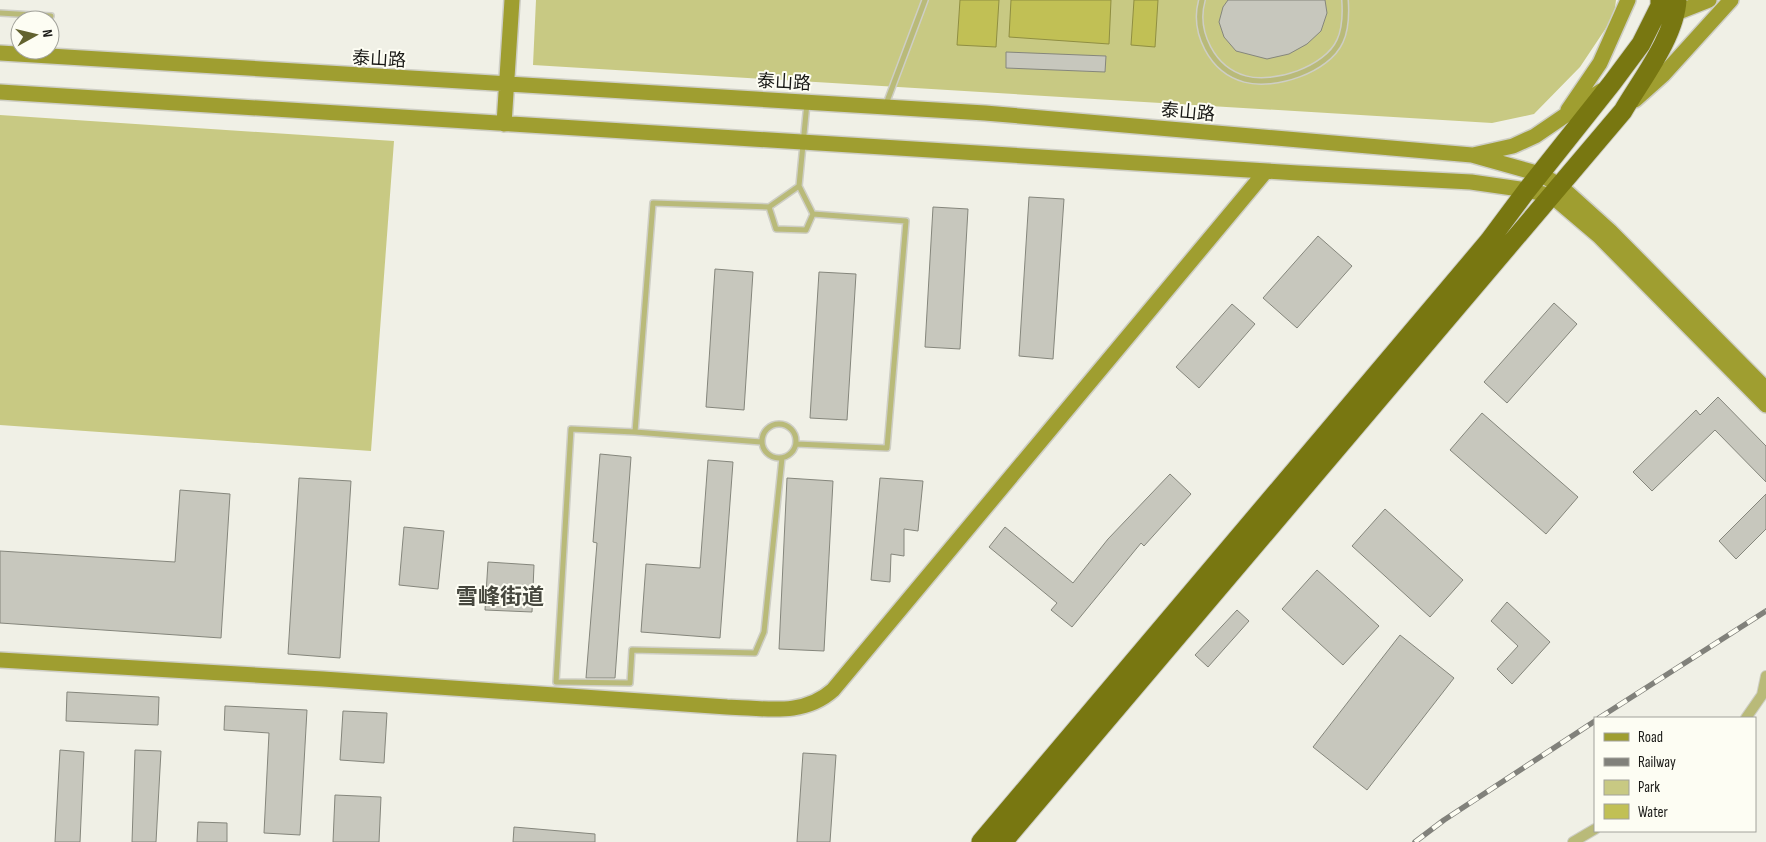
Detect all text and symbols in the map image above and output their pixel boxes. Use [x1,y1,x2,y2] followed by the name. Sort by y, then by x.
[10,10,60,60] north arrow
[38,28,56,38] text: N
[351,48,406,71] street label: 泰山路
[756,71,811,94] street label: 泰山路
[1160,100,1216,125] street label: 泰山路
[456,584,544,611] district label: 雪峰街道
[1594,717,1756,832] legend
[1638,728,1663,747] text: Road
[1638,753,1676,772] text: Railway
[1638,778,1660,797] text: Park
[1638,803,1669,822] text: Water

